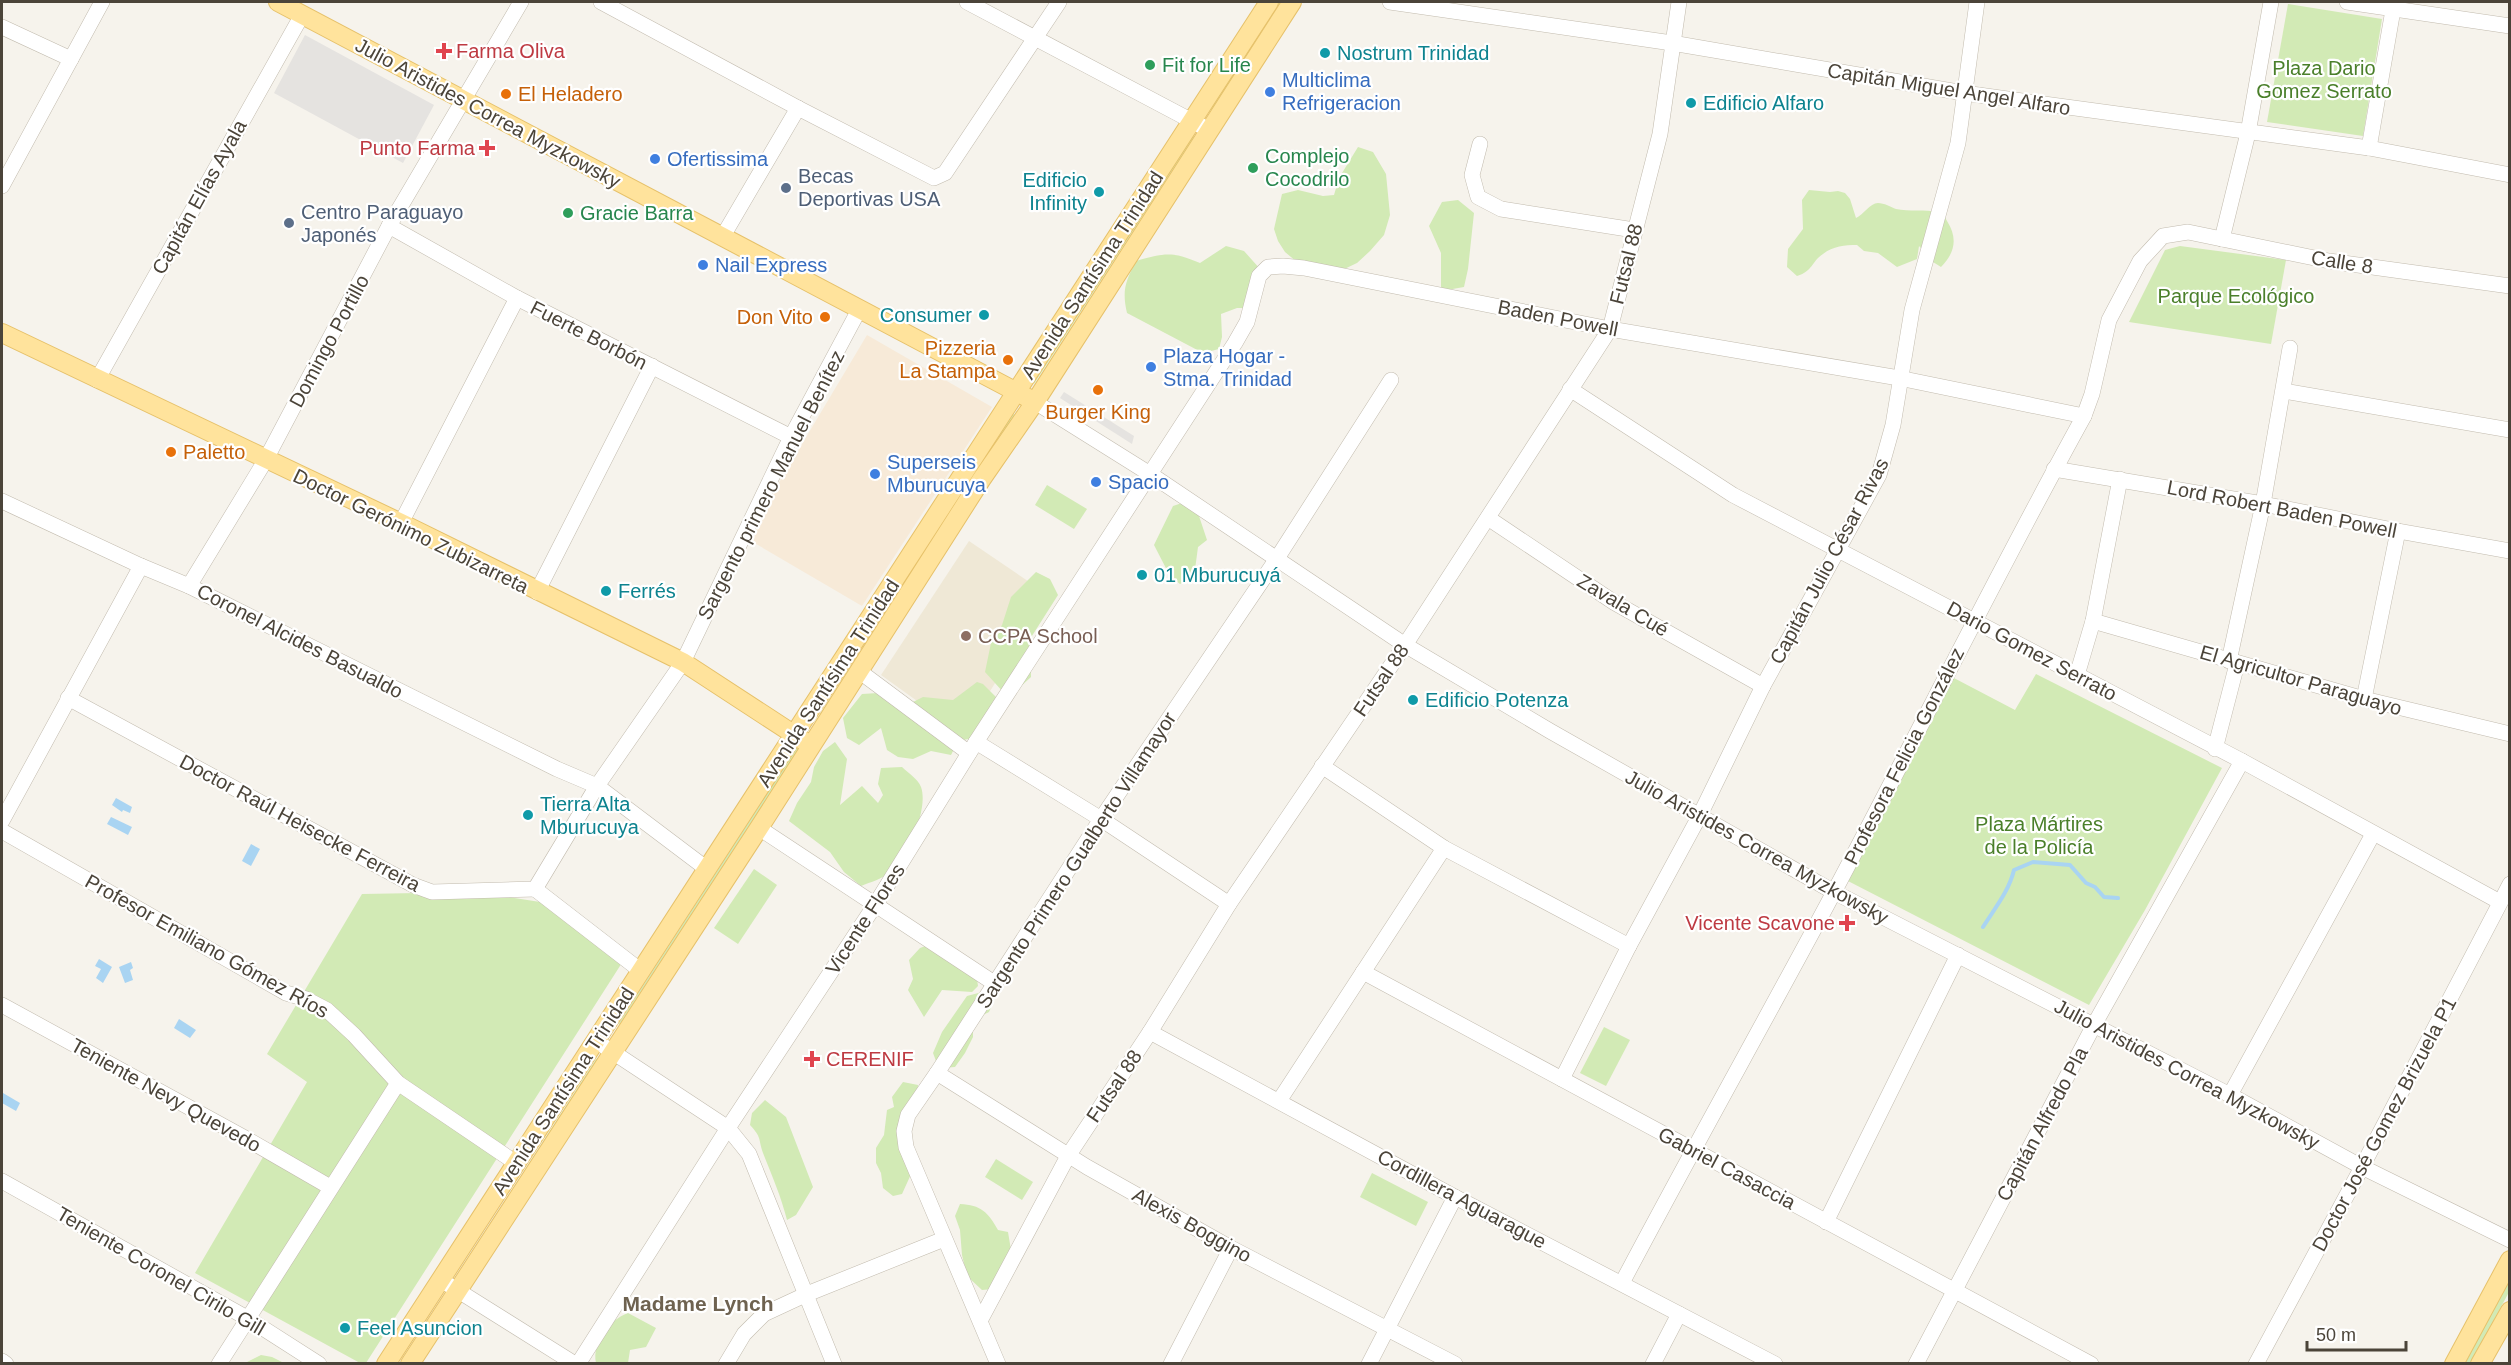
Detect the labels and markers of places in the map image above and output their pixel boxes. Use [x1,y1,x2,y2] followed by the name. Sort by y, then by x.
[456,40,566,62] place label: Farma Oliva
[1337,42,1489,64] place label: Nostrum Trinidad
[437,44,451,58] marker: Farma Oliva
[1318,46,1332,60] marker: Nostrum Trinidad
[1162,54,1251,76] place label: Fit for Life
[1143,58,1157,72] marker: Fit for Life
[1282,69,1401,114] place label: Multiclima Refrigeracion
[518,83,623,105] place label: El Heladero
[1263,85,1277,99] marker: Multiclima Refrigeracion
[499,87,513,101] marker: El Heladero
[1703,92,1824,114] place label: Edificio Alfaro
[1684,96,1698,110] marker: Edificio Alfaro
[359,137,476,159] place label: Punto Farma
[480,141,494,155] marker: Punto Farma
[1265,145,1349,190] place label: Complejo Cocodrilo
[667,148,769,170] place label: Ofertissima
[648,152,662,166] marker: Ofertissima
[1246,161,1260,175] marker: Complejo Cocodrilo
[798,165,941,210] place label: Becas Deportivas USA
[1023,169,1087,214] place label: Edificio Infinity
[779,181,793,195] marker: Becas Deportivas USA
[1092,185,1106,199] marker: Edificio Infinity
[301,201,463,246] place label: Centro Paraguayo Japonés
[580,202,694,224] place label: Gracie Barra
[561,206,575,220] marker: Gracie Barra
[282,216,296,230] marker: Centro Paraguayo Japonés
[715,254,827,276] place label: Nail Express
[696,258,710,272] marker: Nail Express
[880,304,972,326] place label: Consumer
[737,306,813,328] place label: Don Vito
[977,308,991,322] marker: Consumer
[818,310,832,324] marker: Don Vito
[899,337,997,382] place label: Pizzeria La Stampa
[1163,345,1292,390] place label: Plaza Hogar - Stma. Trinidad
[1001,353,1015,367] marker: Pizzeria La Stampa
[1144,360,1158,374] marker: Plaza Hogar - Stma. Trinidad
[1091,383,1105,397] marker: Burger King
[1045,401,1151,423] place label: Burger King
[183,441,245,463] place label: Paletto
[164,445,178,459] marker: Paletto
[887,451,987,496] place label: Superseis Mburucuya
[868,467,882,481] marker: Superseis Mburucuya
[1108,471,1169,493] place label: Spacio
[1089,475,1103,489] marker: Spacio
[1154,564,1282,586] place label: 01 Mburucuyá
[1135,568,1149,582] marker: 01 Mburucuyá
[618,580,676,602] place label: Ferrés
[599,584,613,598] marker: Ferrés
[978,625,1098,647] place label: CCPA School
[959,629,973,643] marker: CCPA School
[1425,689,1569,711] place label: Edificio Potenza
[1406,693,1420,707] marker: Edificio Potenza
[540,793,640,838] place label: Tierra Alta Mburucuya
[521,808,535,822] marker: Tierra Alta Mburucuya
[1685,912,1835,934] place label: Vicente Scavone
[1840,916,1854,930] marker: Vicente Scavone
[826,1048,914,1070] place label: CERENIF
[803,1050,821,1068] marker: CERENIF
[357,1317,483,1339] place label: Feel Asuncion
[338,1321,352,1335] marker: Feel Asuncion

